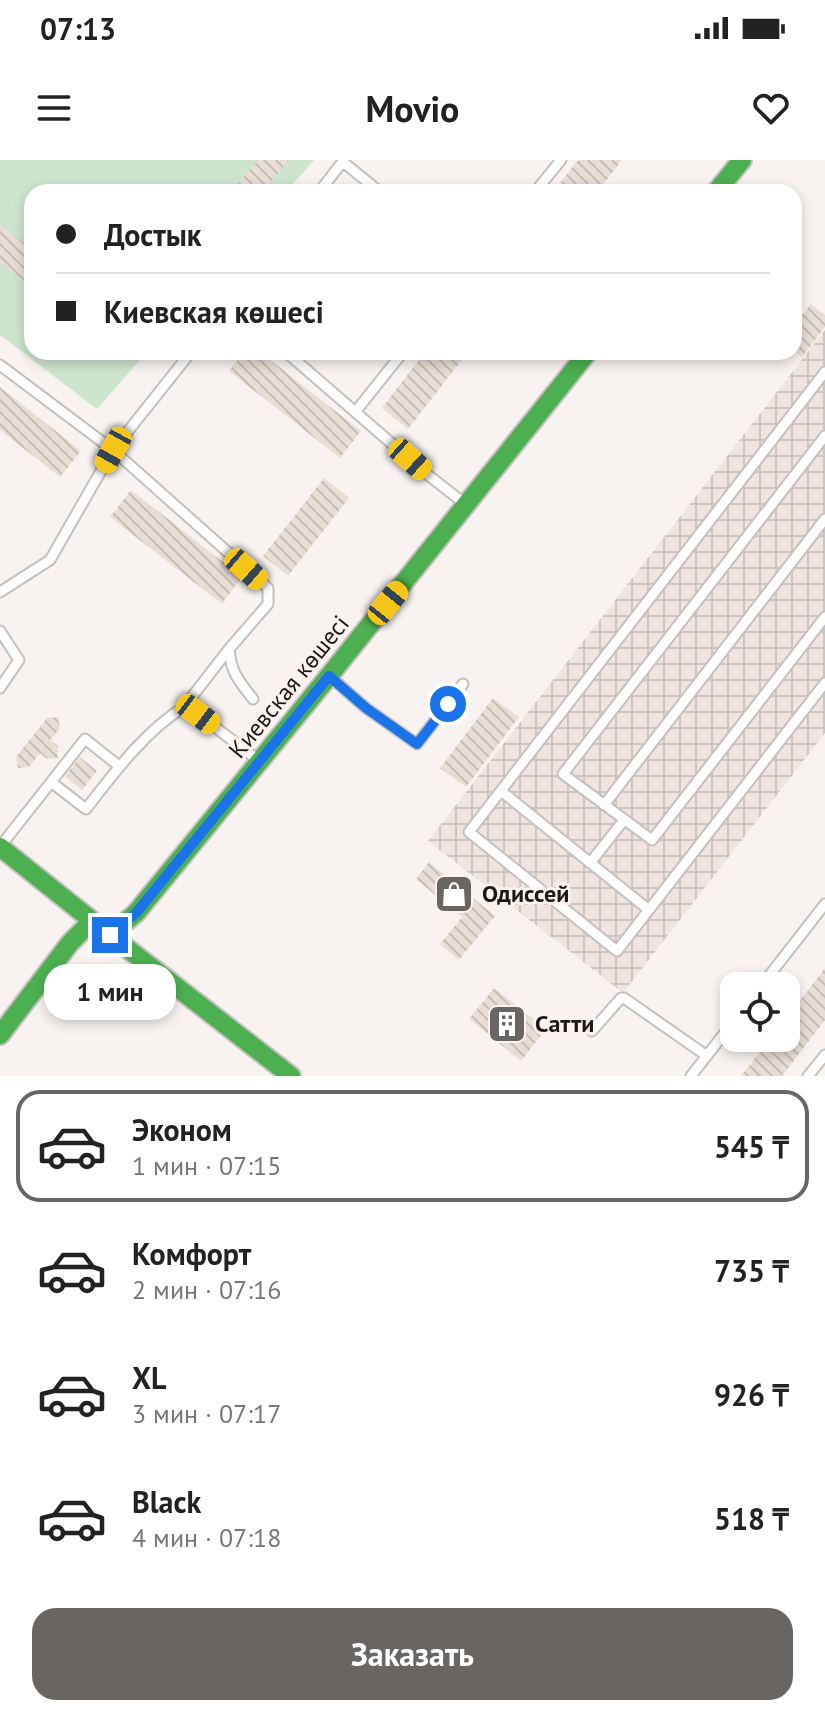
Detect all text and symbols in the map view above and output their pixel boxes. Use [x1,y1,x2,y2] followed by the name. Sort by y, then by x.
[40,9,116,48] text: 07:13
[366,85,459,132] text: Movio
[32,86,76,130] icon: menu
[749,86,793,130] icon: heart
[104,215,201,254] text: Достык
[104,292,324,331] text: Киевская көшесі
[91,423,135,477] car
[384,434,436,484] car
[220,544,272,594] car
[364,577,412,629] car
[222,609,356,764] street label: Киевская көшесі
[430,686,466,722] route start
[172,690,224,738] car
[433,873,475,915] shop icon: Одиссей
[482,878,569,909] place label: Одиссей
[92,917,128,953] route end
[44,963,176,1019] callout: 1 мин
[720,972,800,1052] map controls
[720,972,800,1052] button: locate
[77,975,143,1008] text: 1 мин
[486,1003,528,1045] building icon: Сатти
[535,1008,594,1039] place label: Сатти
[36,1110,108,1182] icon: car
[132,1110,232,1149] text: Эконом
[714,1127,789,1166] text: 545 ₸
[132,1149,281,1182] text: 1 мин · 07:15
[36,1234,108,1306] icon: car
[132,1234,251,1273] text: Комфорт
[714,1251,789,1290] text: 735 ₸
[132,1273,281,1306] text: 2 мин · 07:16
[36,1358,108,1430] icon: car
[132,1358,166,1397] text: XL
[714,1375,789,1414] text: 926 ₸
[132,1397,281,1430] text: 3 мин · 07:17
[36,1482,108,1554] icon: car
[132,1482,201,1521] text: Black
[714,1499,789,1538] text: 518 ₸
[132,1521,281,1554] text: 4 мин · 07:18
[32,1608,793,1700] button: Заказать

